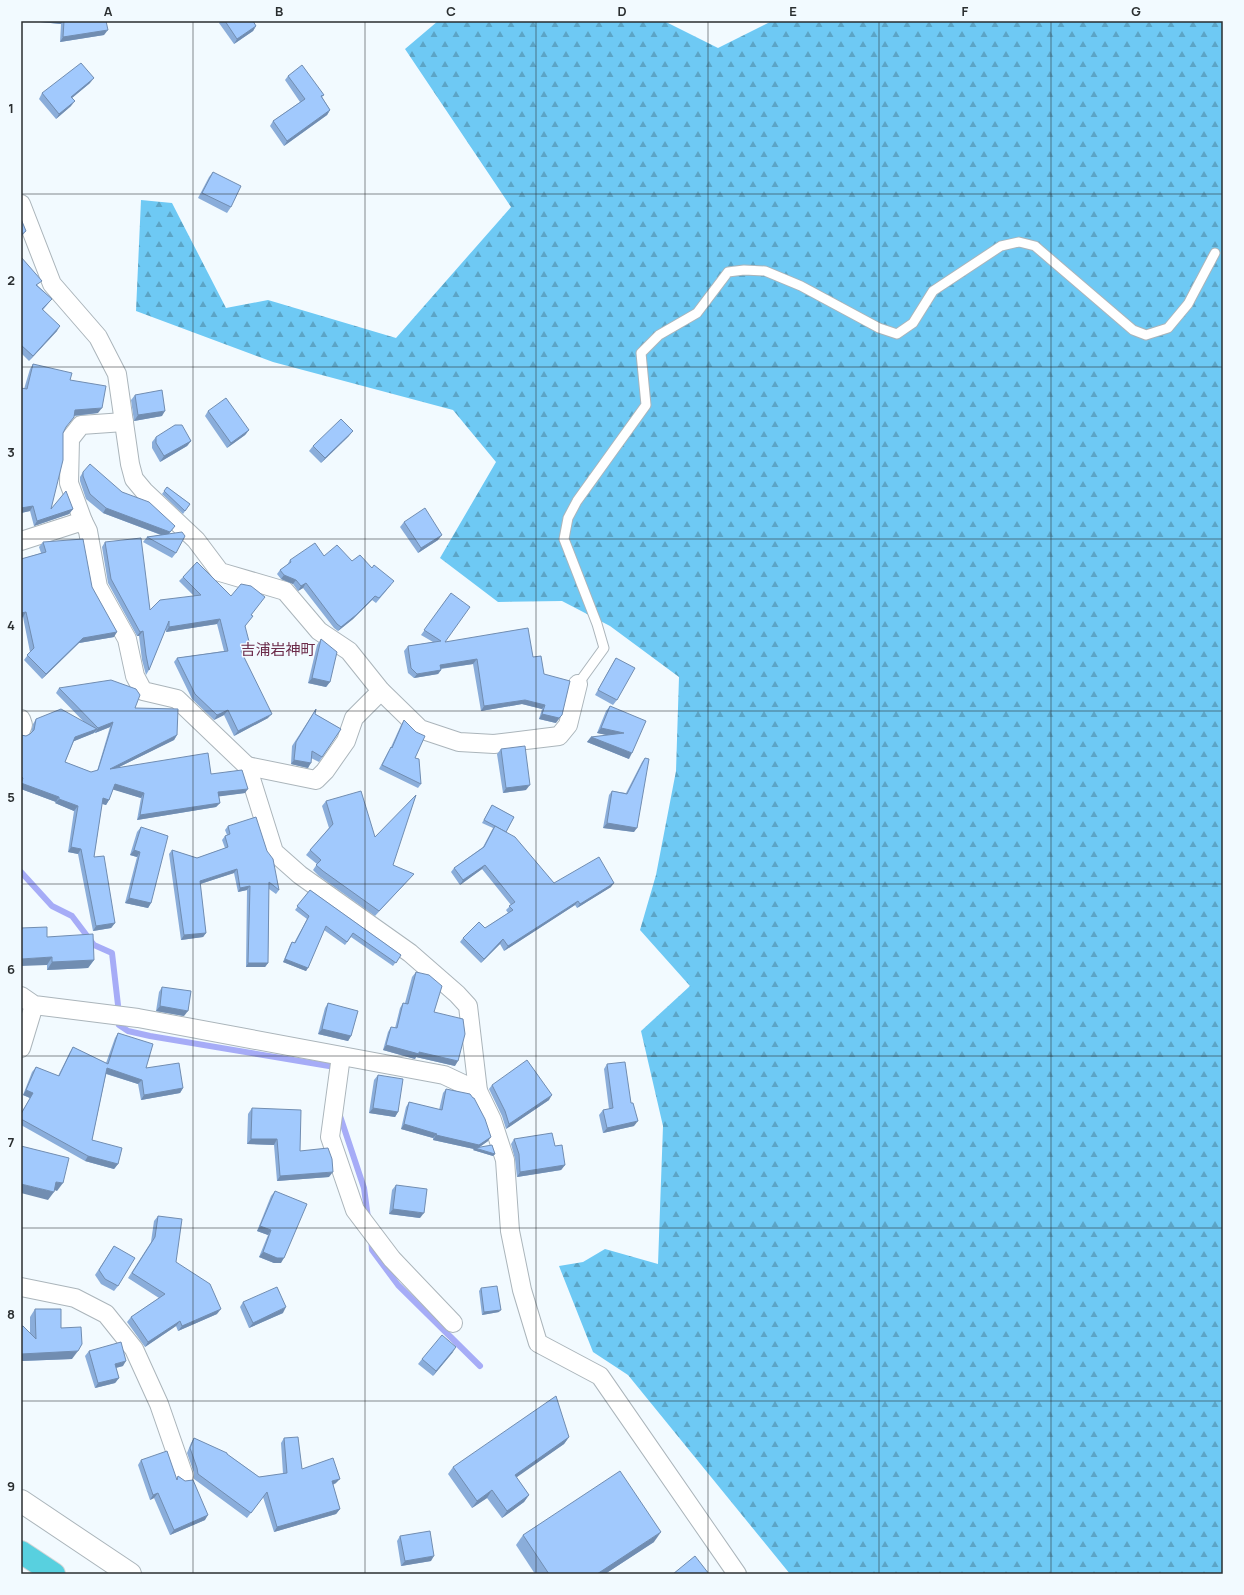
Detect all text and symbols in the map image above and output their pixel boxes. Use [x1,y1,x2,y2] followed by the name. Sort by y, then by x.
[104,2,113,20] text: A
[275,2,283,20] text: B
[446,2,456,20] text: C
[617,2,627,20] text: D
[789,2,797,20] text: E
[962,2,969,20] text: F
[1131,2,1141,20] text: G
[8,99,14,117] text: 1
[7,271,15,289] text: 2
[7,443,15,461] text: 3
[7,616,15,634] text: 4
[240,639,316,660] district label: 吉浦岩神町
[7,788,15,806] text: 5
[7,960,15,978] text: 6
[8,1133,15,1151] text: 7
[7,1305,15,1323] text: 8
[7,1477,15,1495] text: 9

